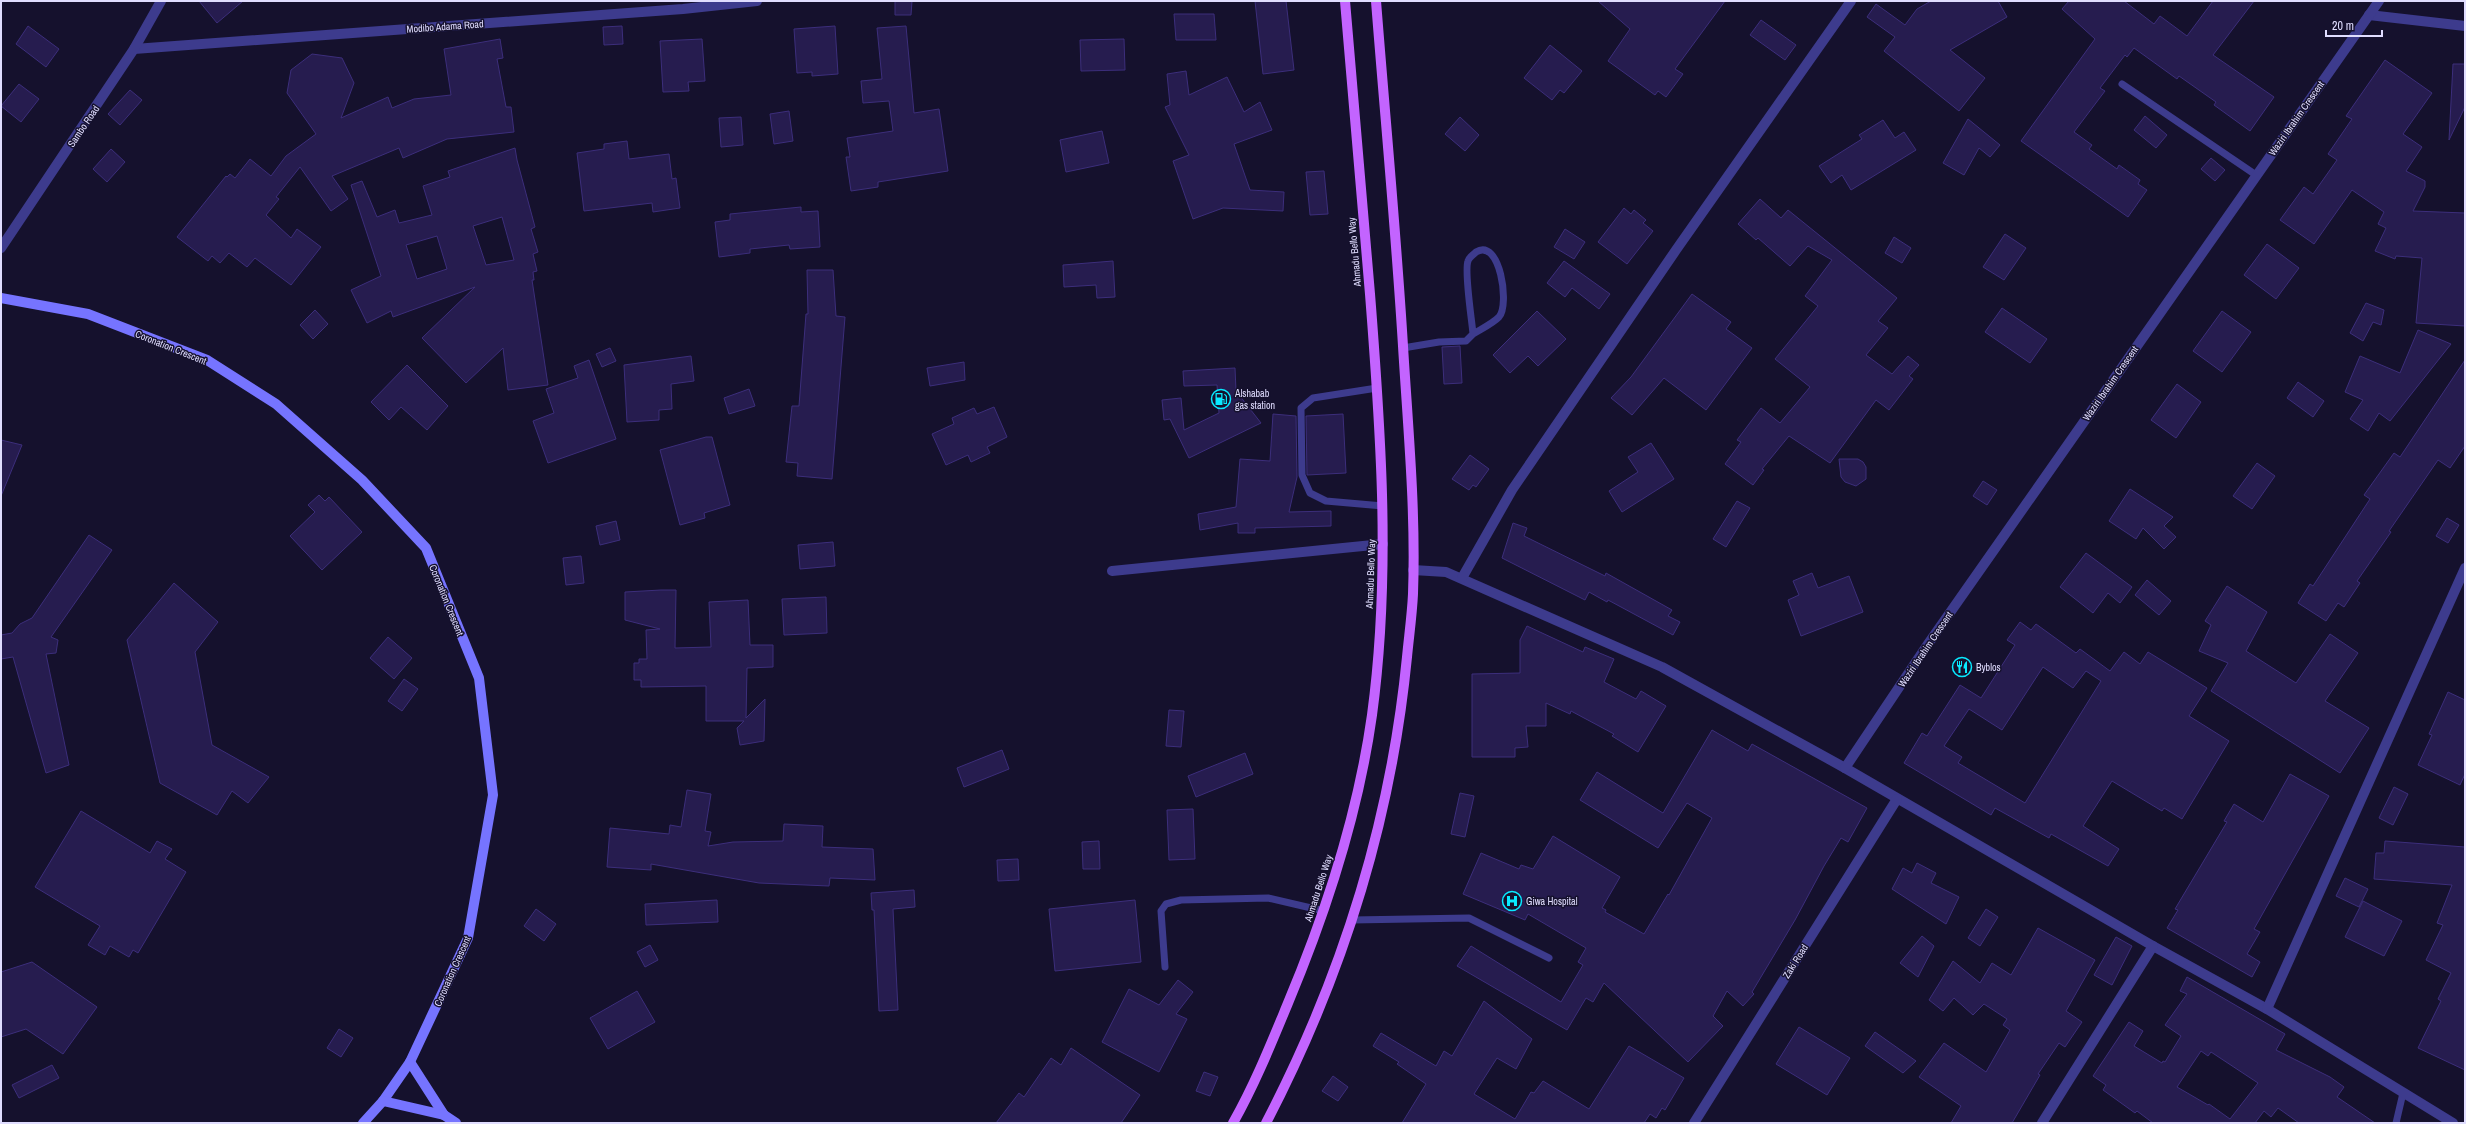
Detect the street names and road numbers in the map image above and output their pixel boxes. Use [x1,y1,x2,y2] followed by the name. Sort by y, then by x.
[406,17,484,36] street label: Modibo Adama Road
[2266,78,2328,158] street label: Waziri Ibrahim Crescent
[65,103,102,150] street label: Sambo Road
[1345,216,1364,288] street label: Ahmadu Bello Way
[133,327,209,368] street label: Coronation Crescent
[2080,343,2142,423] street label: Waziri Ibrahim Crescent
[1363,538,1378,610] street label: Ahmadu Bello Way
[426,563,467,638] street label: Coronation Crescent
[1895,608,1956,690] street label: Waziri Ibrahim Crescent
[1301,852,1336,924] street label: Ahmadu Bello Way
[431,933,474,1008] street label: Coronation Crescent
[1780,942,1811,981] street label: Zaki Road

